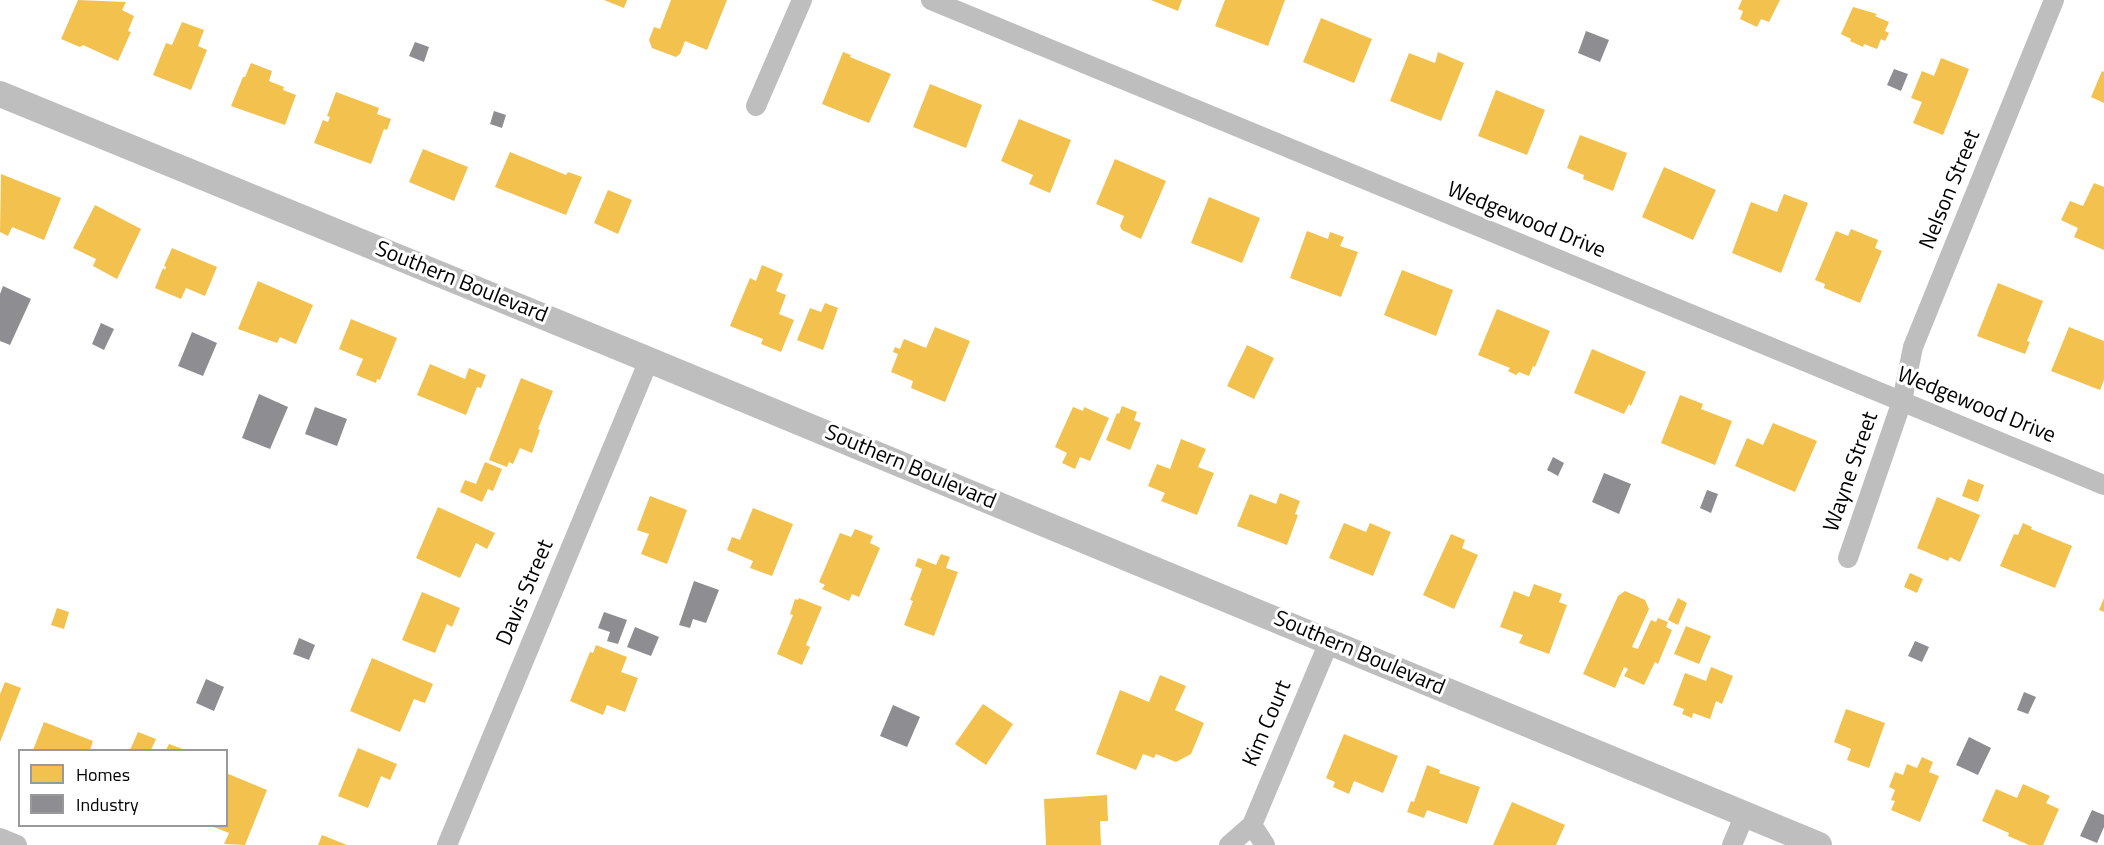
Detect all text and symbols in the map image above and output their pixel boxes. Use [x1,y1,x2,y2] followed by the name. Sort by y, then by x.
[1915,127,1987,253] street label: Nelson Street
[1443,177,1609,265] street label: Wedgewood Drive
[371,236,551,330] street label: Southern Boulevard
[1893,362,2059,450] street label: Wedgewood Drive
[1819,409,1885,535] street label: Wayne Street
[820,420,1000,516] street label: Southern Boulevard
[492,536,560,650] street label: Davis Street
[1269,606,1449,702] street label: Southern Boulevard
[1238,677,1298,771] street label: Kim Court
[18,749,228,827] legend
[76,761,130,788] text: Homes
[76,791,139,818] text: Industry

